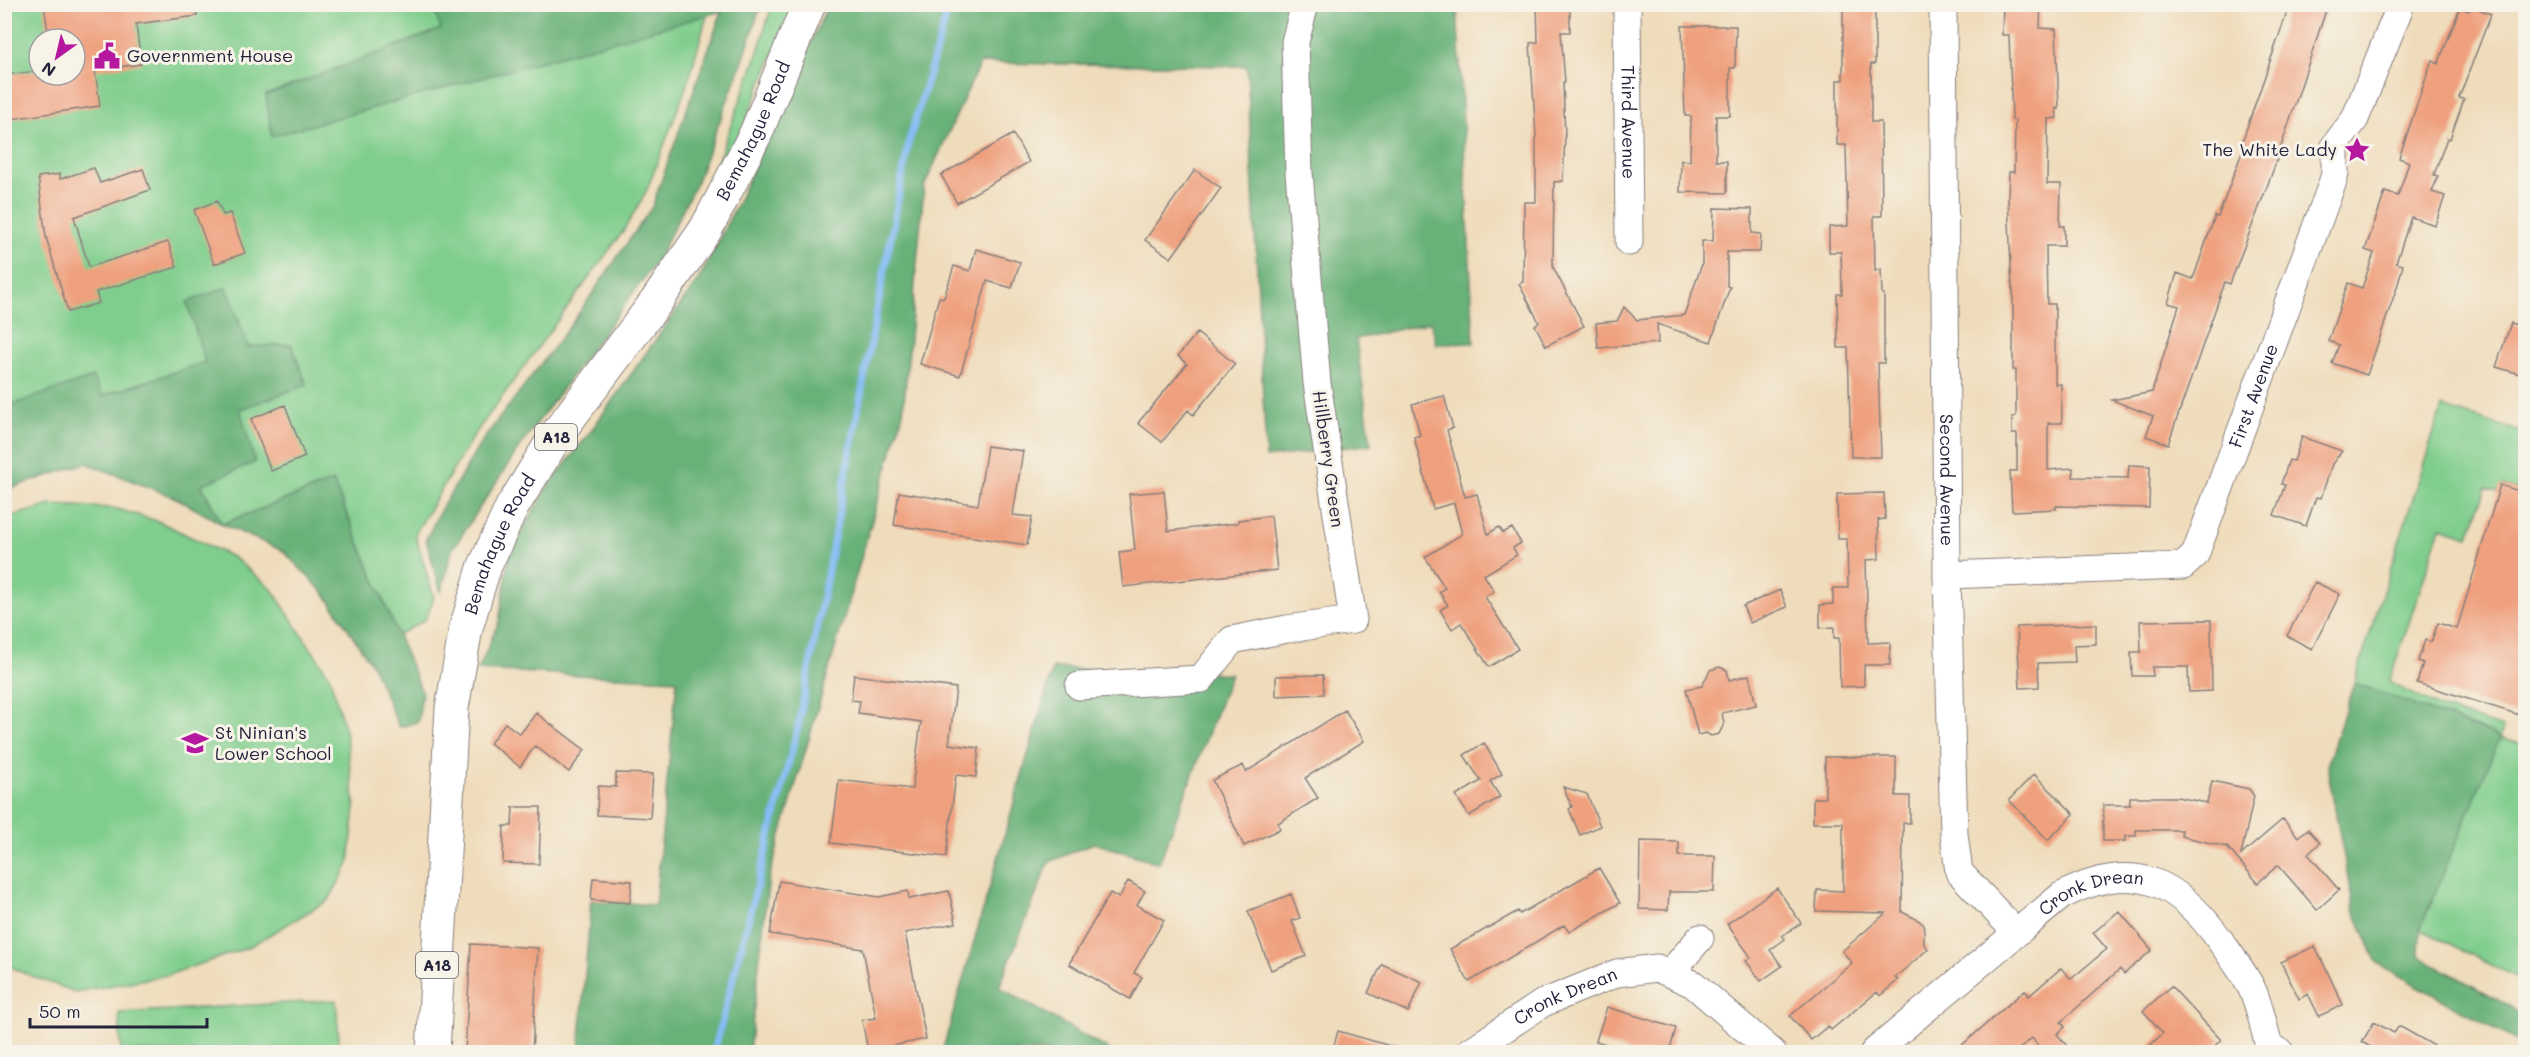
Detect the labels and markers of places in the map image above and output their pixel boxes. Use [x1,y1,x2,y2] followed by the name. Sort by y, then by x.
[92,41,122,71] public building icon: Government House
[127,43,293,67] place label: Government House
[2342,135,2372,165] place icon: The White Lady
[2202,137,2337,161] place label: The White Lady
[215,720,332,765] place label: St Ninian's Lower School
[180,728,210,758] school or university icon: St Ninian's Lower School

